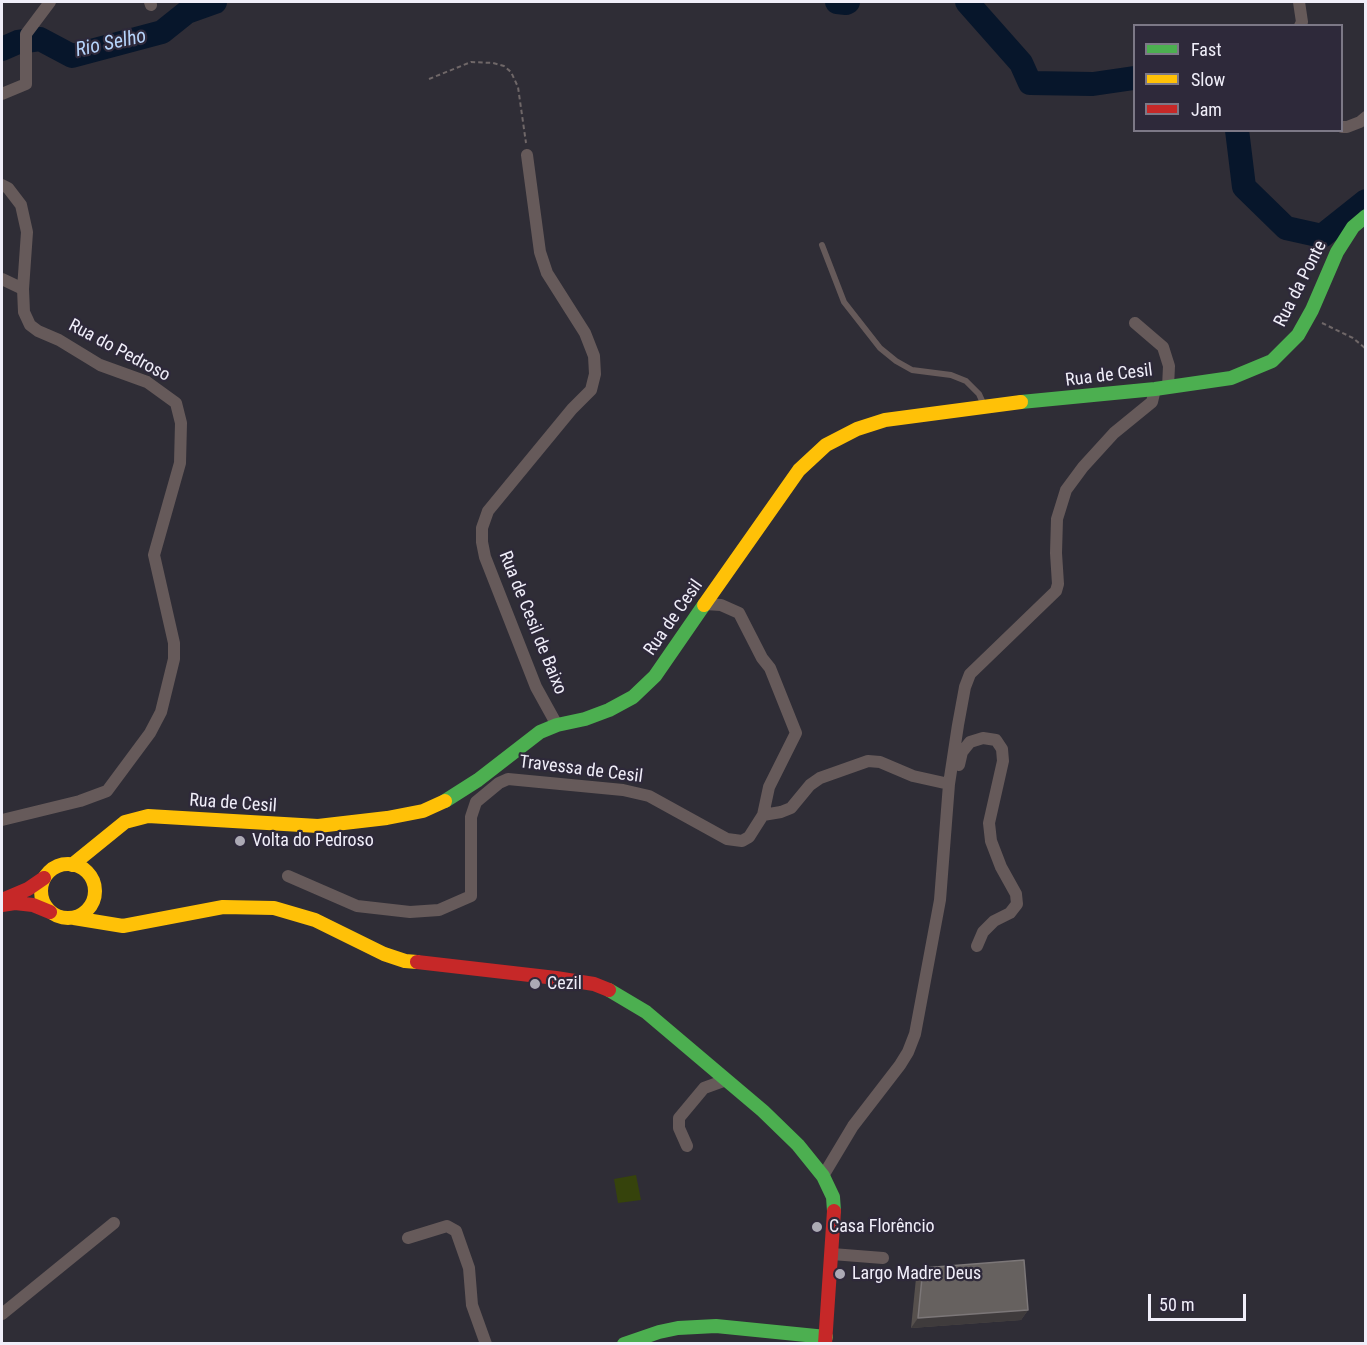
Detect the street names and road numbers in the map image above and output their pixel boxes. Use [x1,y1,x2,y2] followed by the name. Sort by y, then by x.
[1270,237,1332,331] street label: Rua da Ponte
[65,315,173,387] street label: Rua do Pedroso
[1064,360,1154,392] street label: Rua de Cesil
[493,548,571,698] street label: Rua de Cesil de Baixo
[640,576,708,660] street label: Rua de Cesil
[518,752,644,788] street label: Travessa de Cesil
[189,790,277,818] street label: Rua de Cesil

